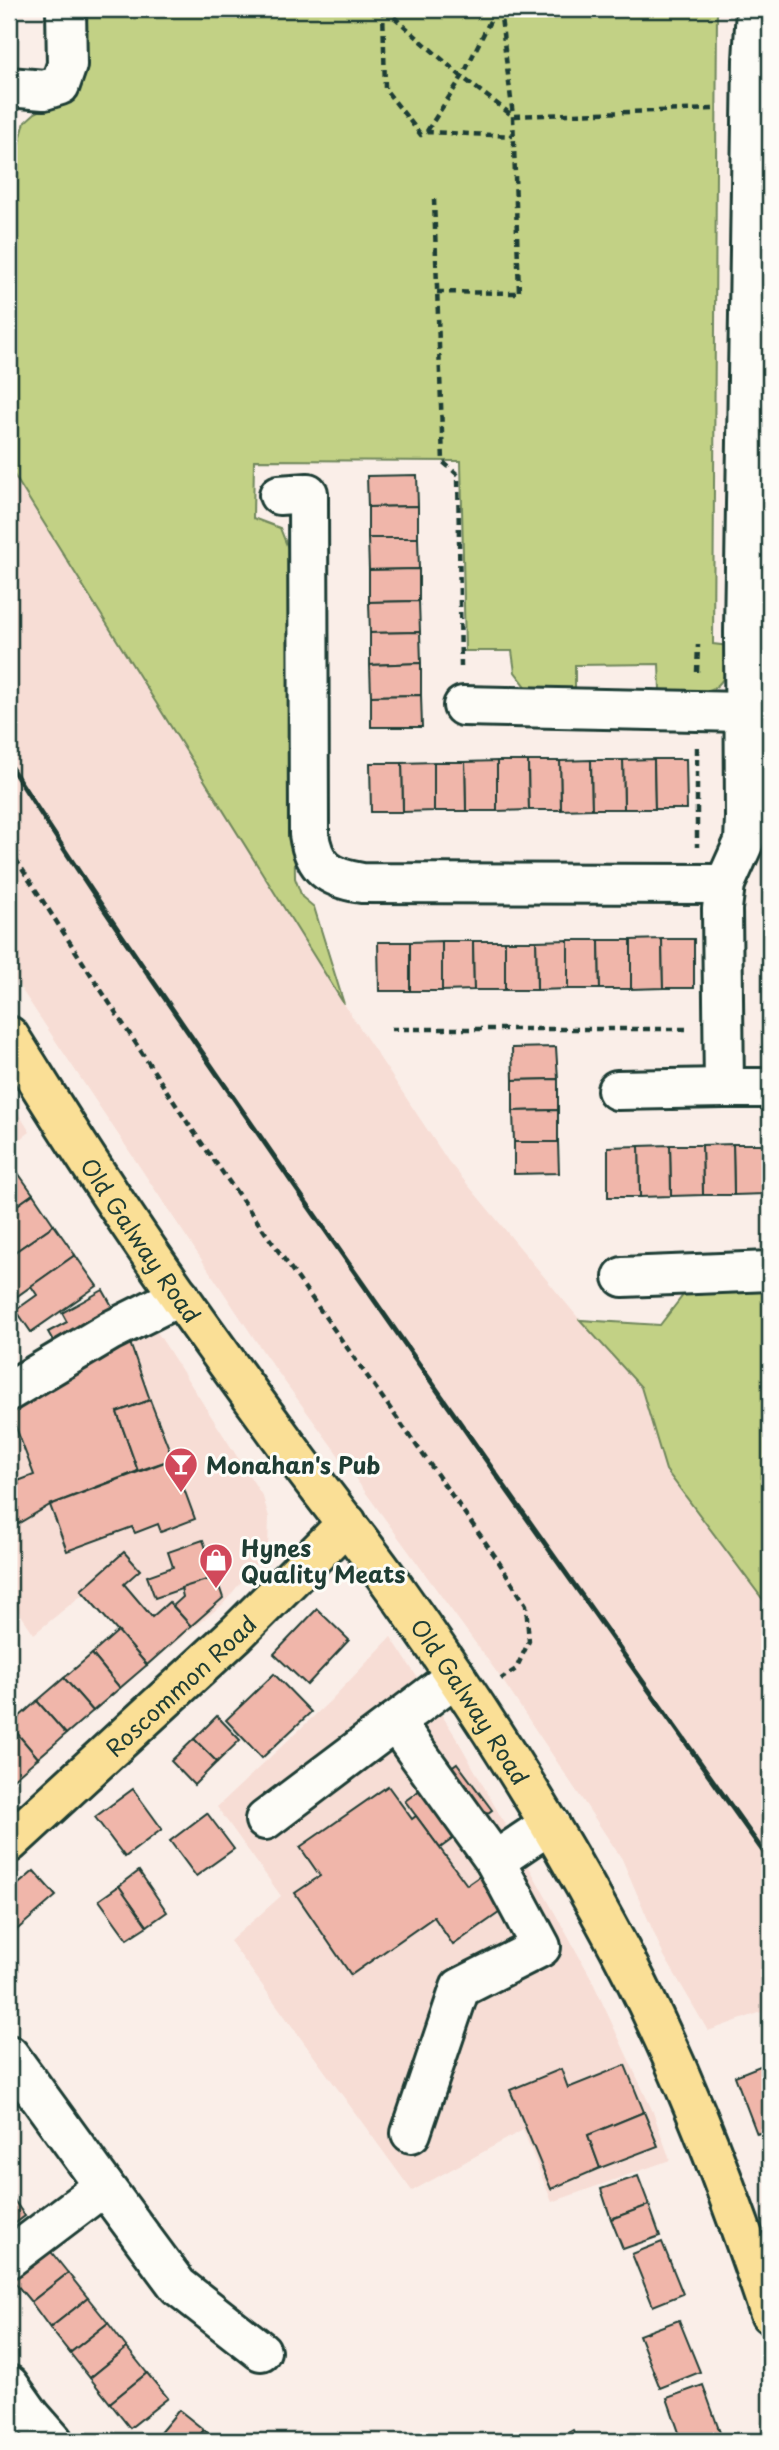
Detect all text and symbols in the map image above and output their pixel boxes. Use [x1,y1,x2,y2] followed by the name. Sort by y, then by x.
[73,1150,210,1330] street label: Old Galway Road
[162,1445,200,1494] bar icon: Monahan's Pub
[206,1447,380,1482] place label: Monahan's Pub
[241,1530,406,1591] place label: Hynes Quality Meats
[197,1541,235,1590] shop icon: Hynes Quality Meats
[97,1606,264,1764] street label: Roscommon Road
[403,1611,539,1791] street label: Old Galway Road

